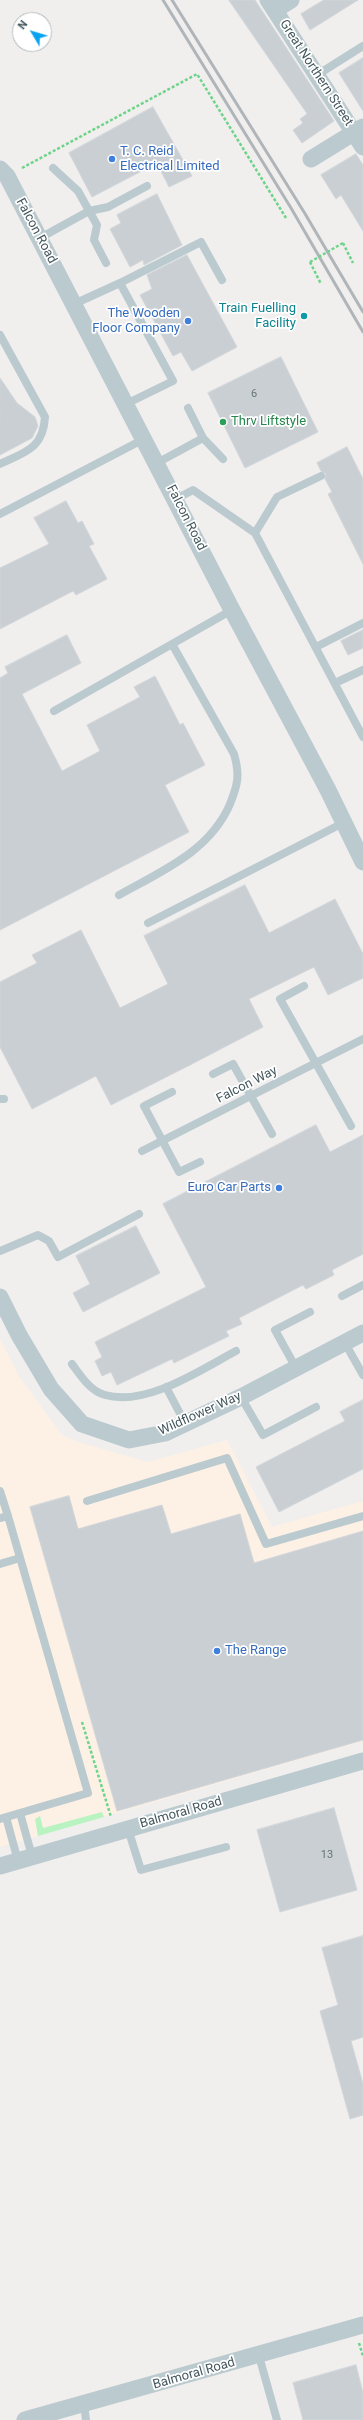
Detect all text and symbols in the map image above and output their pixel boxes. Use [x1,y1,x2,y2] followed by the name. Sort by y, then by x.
[12,12,52,52] north arrow
[276,17,356,129] street label: Great Northern Street
[15,18,30,32] text: N
[120,144,220,175] place label: T. C. Reid Electrical Limited
[107,154,117,164] marker: T. C. Reid Electrical Limited
[12,196,60,266] street label: Falcon Road
[219,301,296,332] place label: Train Fuelling Facility
[92,306,180,337] place label: The Wooden Floor Company
[299,311,309,321] marker: Train Fuelling Facility
[183,316,193,326] marker: The Wooden Floor Company
[251,387,257,401] house number: 6
[231,414,306,430] place label: Thrv Liftstyle
[218,417,228,427] marker: Thrv Liftstyle
[163,483,209,553] street label: Falcon Road
[214,1063,280,1107] street label: Falcon Way
[188,1180,271,1196] place label: Euro Car Parts
[274,1183,284,1193] marker: Euro Car Parts
[156,1389,244,1439] street label: Wildflower Way
[225,1643,286,1659] place label: The Range
[212,1646,222,1656] marker: The Range
[138,1794,224,1832] street label: Balmoral Road
[321,1848,333,1862] house number: 13
[151,2355,237,2393] street label: Balmoral Road

